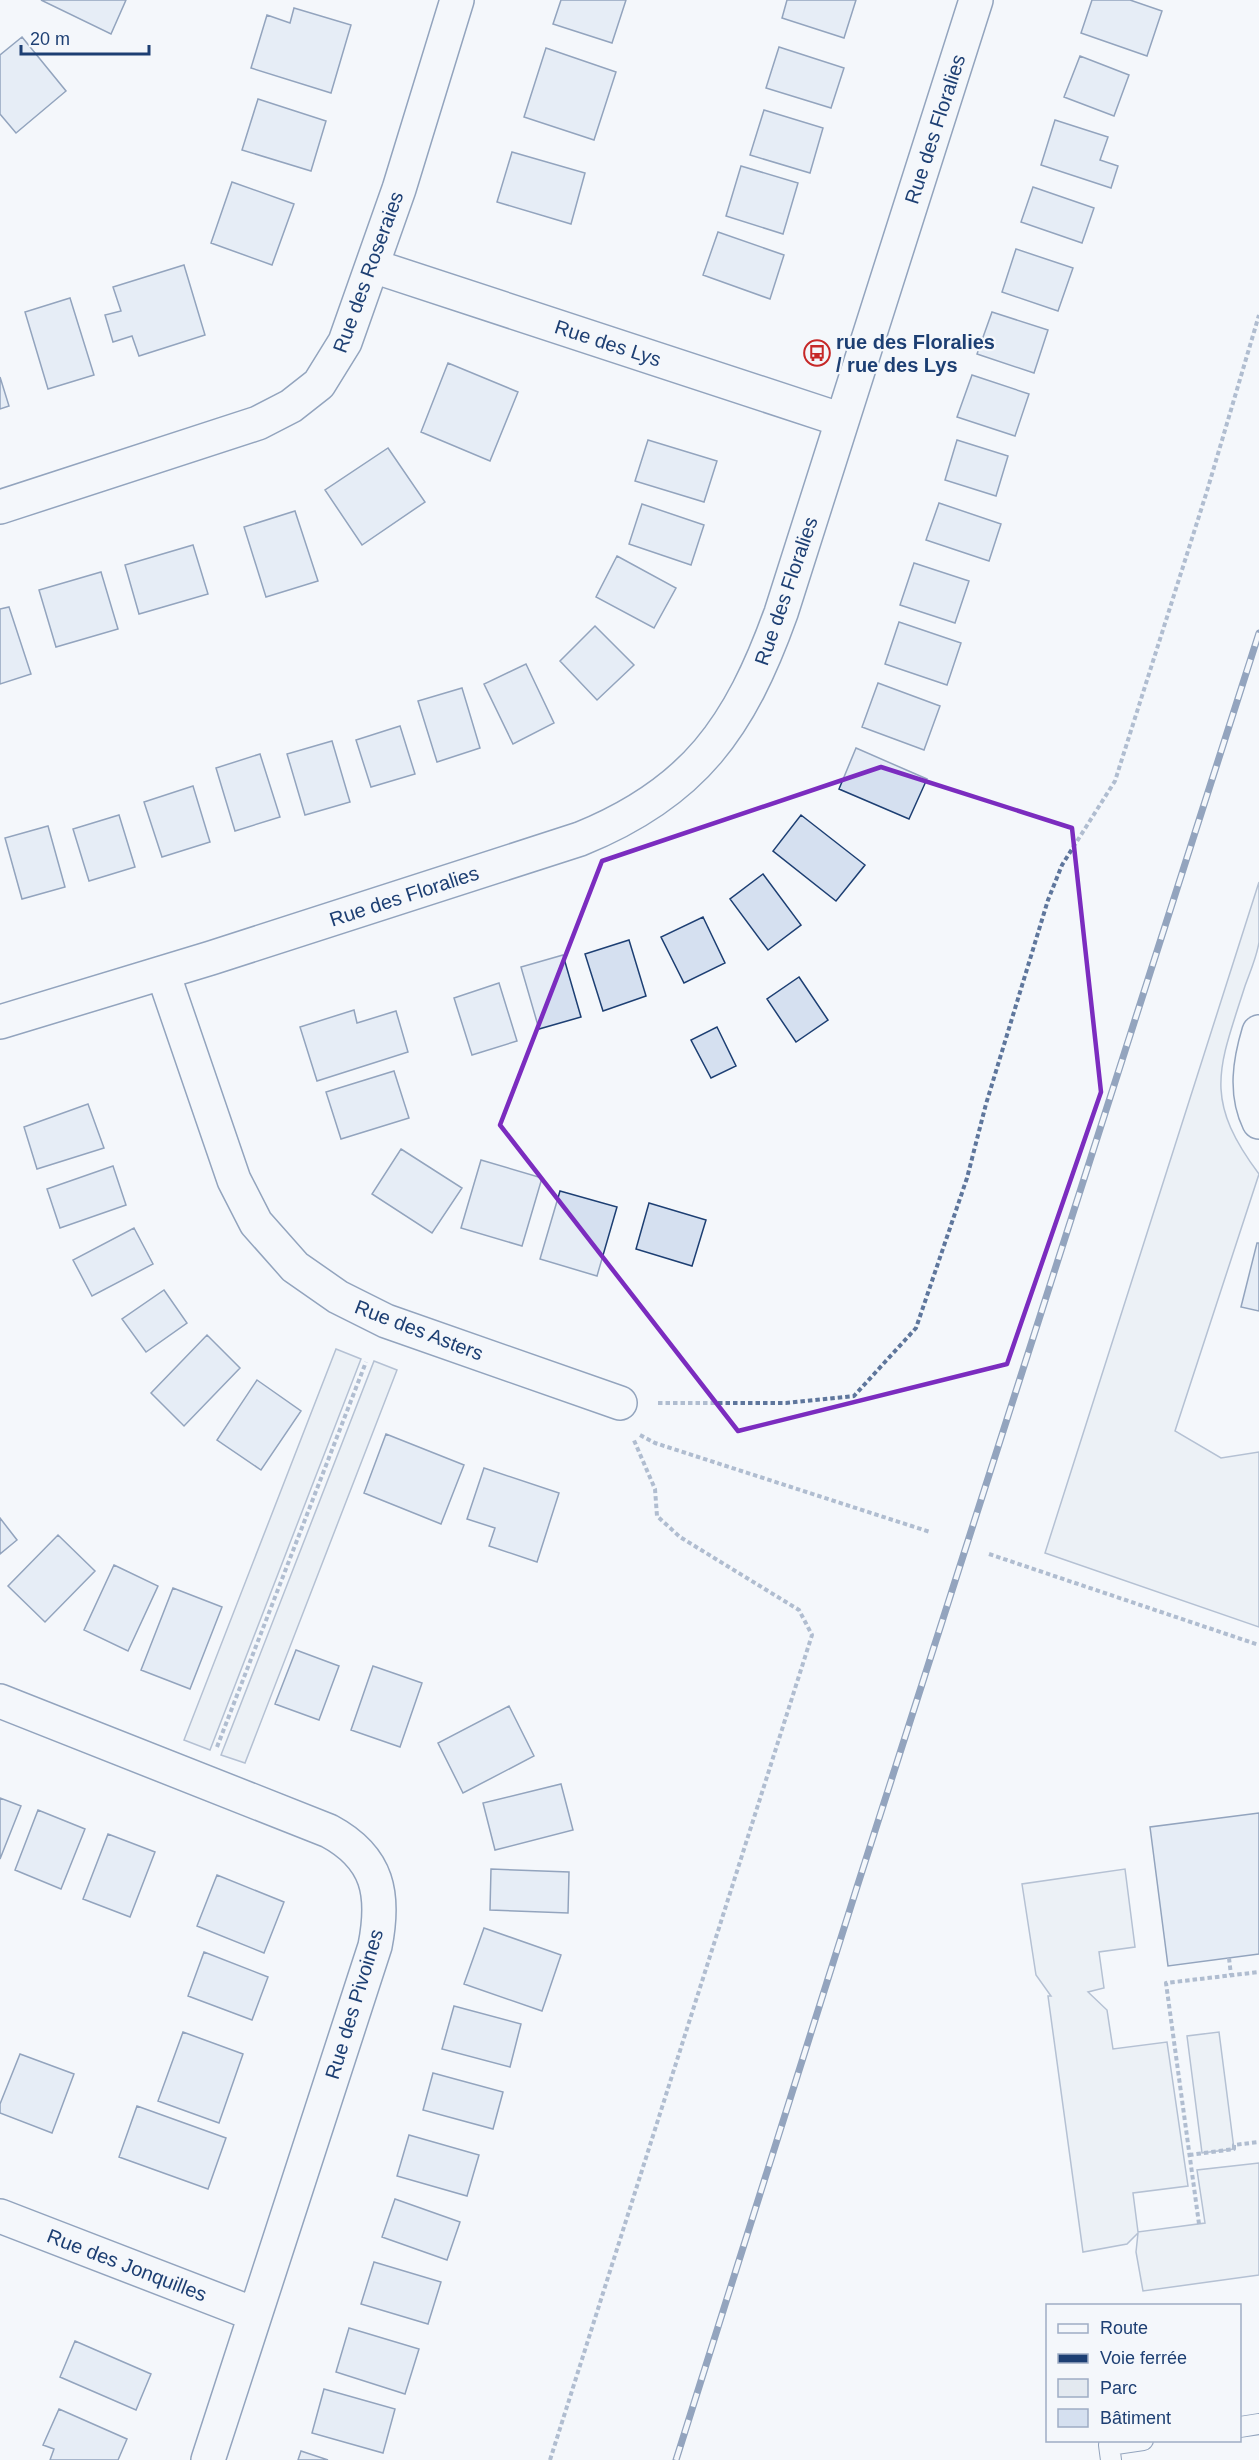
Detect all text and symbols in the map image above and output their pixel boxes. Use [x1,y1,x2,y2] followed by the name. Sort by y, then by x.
[21,18,148,56] scale bar
[30,29,70,49] text: 20 m
[900,52,970,206] street label: Rue des Floralies
[329,188,407,356] street label: Rue des Roseraies
[552,315,664,371] street label: Rue des Lys
[836,331,995,376] place label: rue des Floralies / rue des Lys
[802,338,832,368] bus stop icon: rue des Floralies / rue des Lys
[750,514,822,668] street label: Rue des Floralies
[327,861,481,931] street label: Rue des Floralies
[352,1295,486,1365] street label: Rue des Asters
[321,1926,387,2082] street label: Rue des Pivoines
[44,2224,210,2306] street label: Rue des Jonquilles
[1046,2304,1241,2442] legend
[1100,2318,1148,2338] text: Route
[1100,2348,1187,2368] text: Voie ferrée
[1100,2378,1137,2398] text: Parc
[1100,2408,1171,2428] text: Bâtiment

